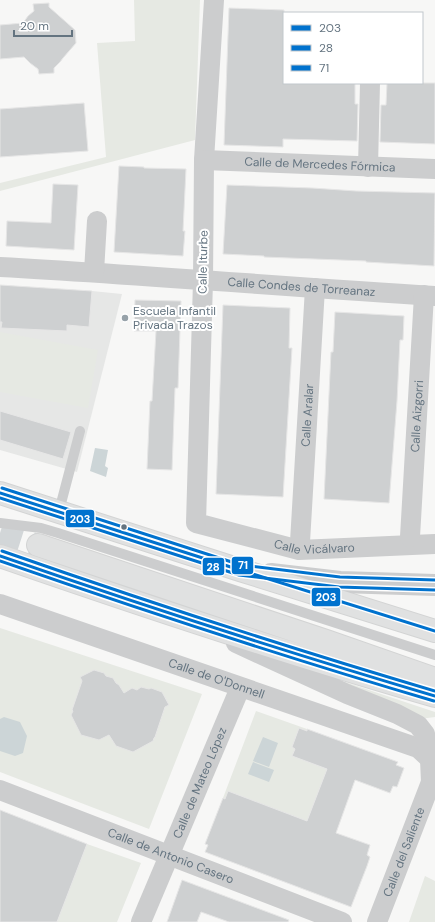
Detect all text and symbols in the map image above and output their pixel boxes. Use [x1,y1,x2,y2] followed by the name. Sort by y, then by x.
[14,12,72,38] scale bar
[283,12,423,84] legend
[20,18,49,34] text: 20 m
[319,20,341,36] text: 203
[319,40,333,56] text: 28
[319,60,329,76] text: 71
[244,154,396,175] street label: Calle de Mercedes Fórmica
[194,230,212,294] street label: Calle Iturbe
[227,274,376,300] street label: Calle Condes de Torreanaz
[133,303,216,333] place label: Escuela Infantil Privada Trazos
[120,313,130,323] marker: Escuela Infantil Privada Trazos
[407,380,427,453] street label: Calle Aizgorri
[298,383,317,447] street label: Calle Aralar
[65,509,95,528] line badge: 203
[70,512,90,526] text: 203
[119,522,129,532] unlabelled marker
[272,536,355,558] street label: Calle Vicálvaro
[231,556,254,575] line badge: 71
[202,557,225,576] line badge: 28
[238,558,248,572] text: 71
[206,560,220,574] text: 28
[311,587,341,607] line badge: 203
[316,590,336,604] text: 203
[166,655,267,703] street label: Calle de O'Donnell
[169,725,230,841] street label: Calle de Mateo López
[379,805,429,899] street label: Calle del Saliente
[105,824,236,887] street label: Calle de Antonio Casero

